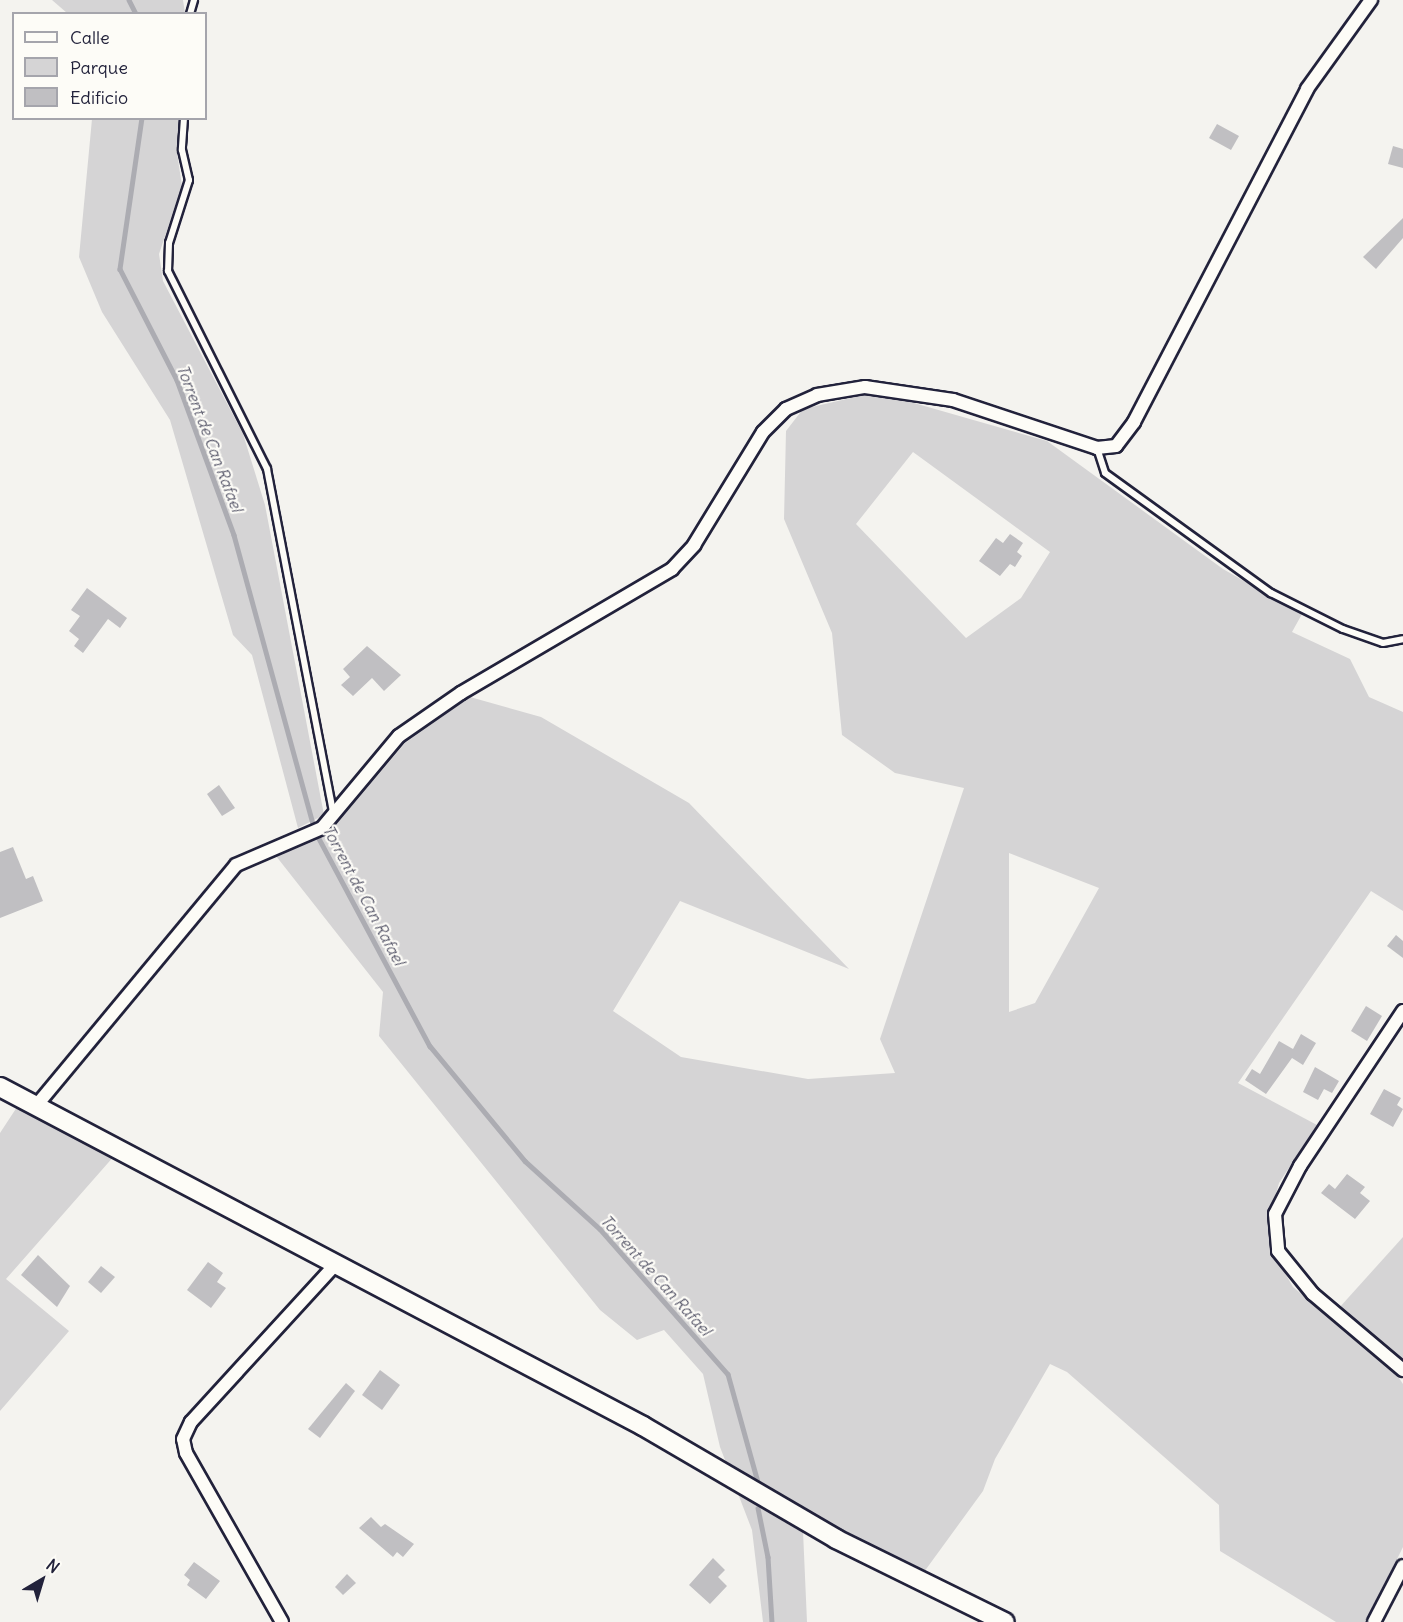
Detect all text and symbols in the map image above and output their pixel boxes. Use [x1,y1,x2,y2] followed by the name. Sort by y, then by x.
[12,12,207,120] legend
[70,26,110,49] text: Calle
[70,56,128,79] text: Parque
[70,86,128,109] text: Edificio
[173,362,247,514] water label: Torrent de Can Rafael
[319,822,409,968] water label: Torrent de Can Rafael
[597,1211,715,1339] water label: Torrent de Can Rafael
[12,1550,72,1610] north arrow
[43,1555,64,1577] text: N

